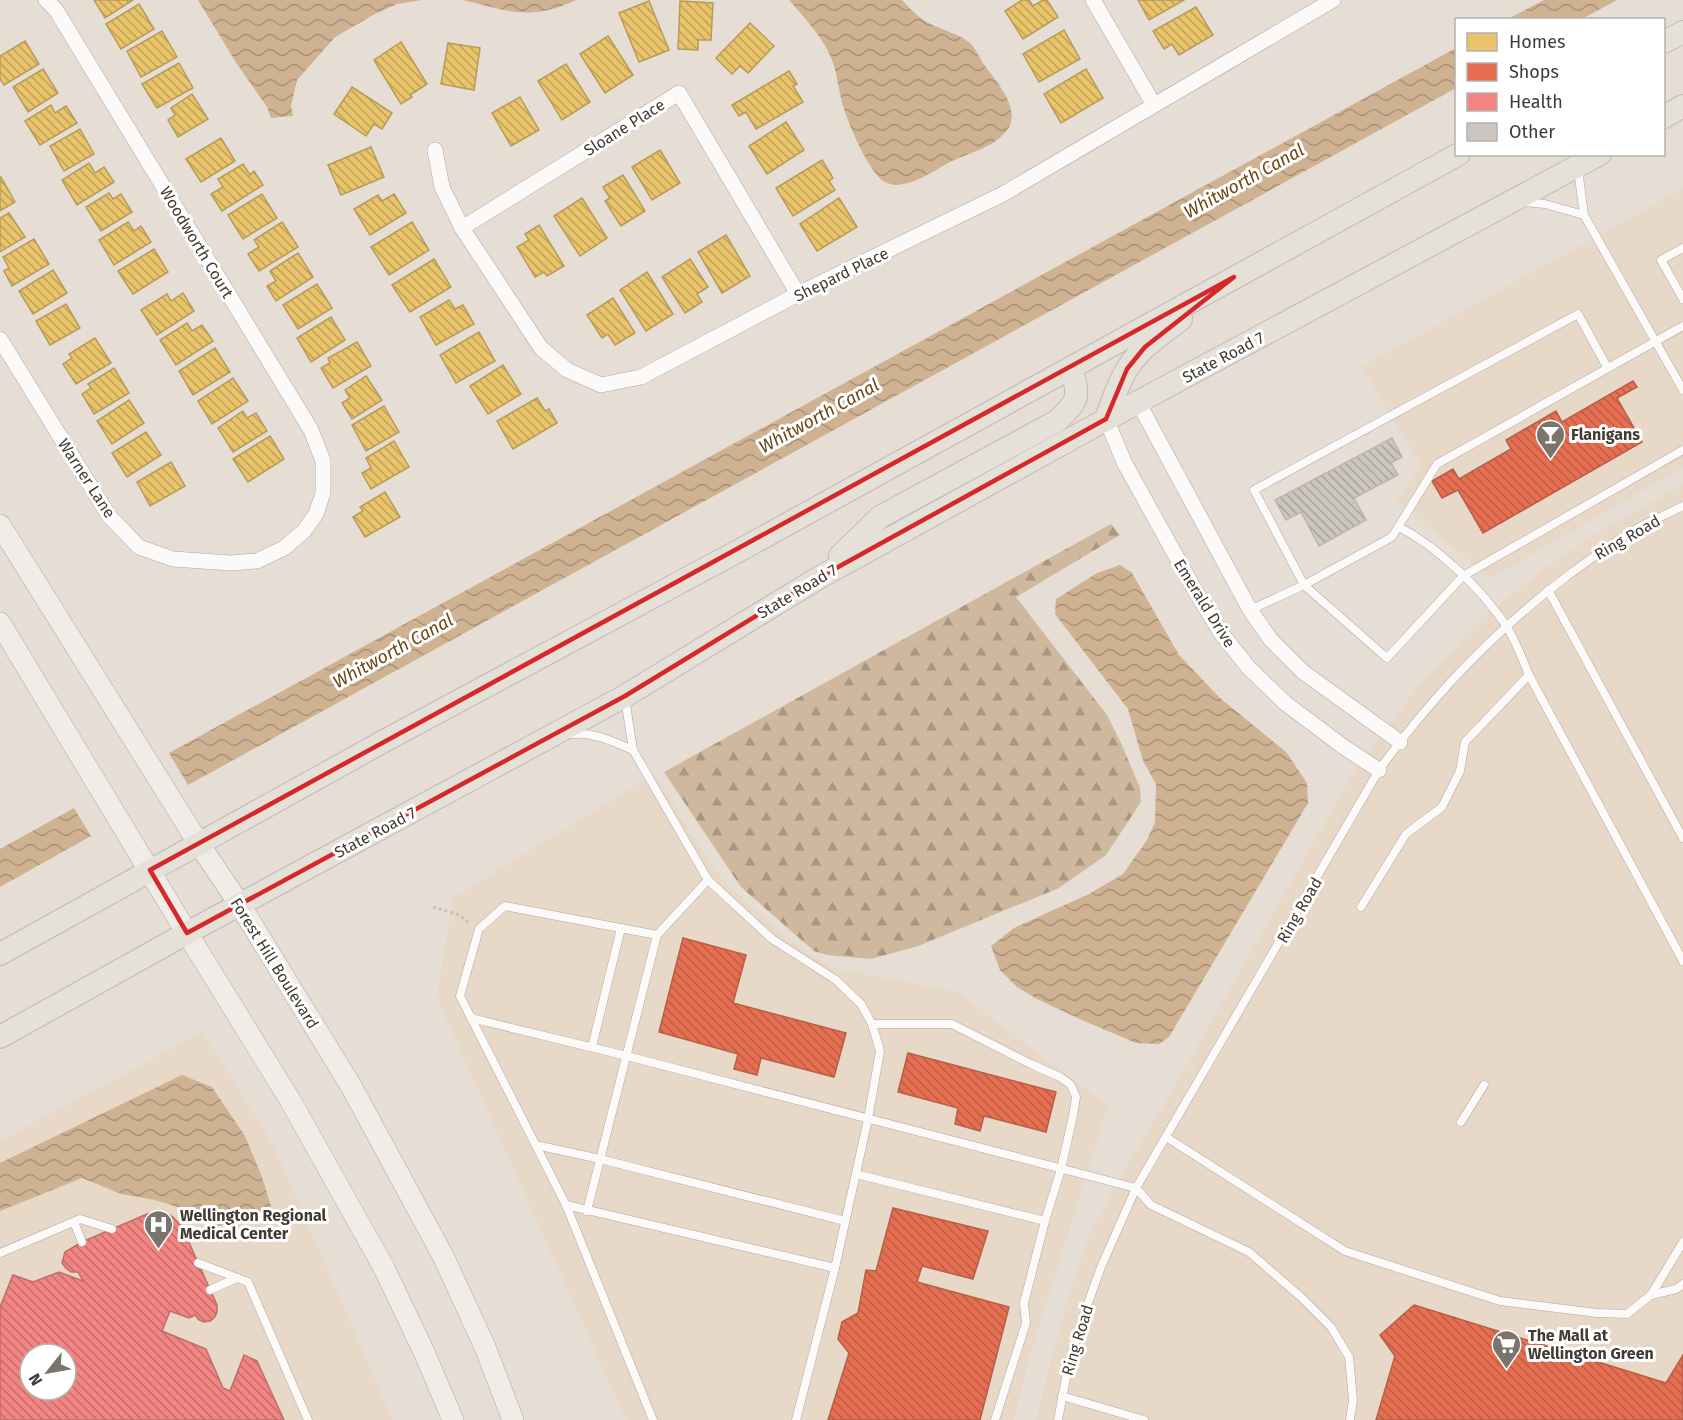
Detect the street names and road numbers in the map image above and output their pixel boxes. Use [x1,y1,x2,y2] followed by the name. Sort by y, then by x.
[580,95,668,160] street label: Sloane Place
[156,183,238,302] street label: Woodworth Court
[791,243,892,306] street label: Shepard Place
[1179,328,1267,387] street label: State Road 7
[54,435,119,522] street label: Warner Lane
[1591,511,1664,564] street label: Ring Road
[1170,555,1239,651] street label: Emerald Drive
[754,560,841,623] street label: State Road 7
[331,803,419,862] street label: State Road 7
[1273,874,1326,947] street label: Ring Road
[227,894,323,1032] street label: Forest Hill Boulevard
[1058,1302,1097,1378] street label: Ring Road

